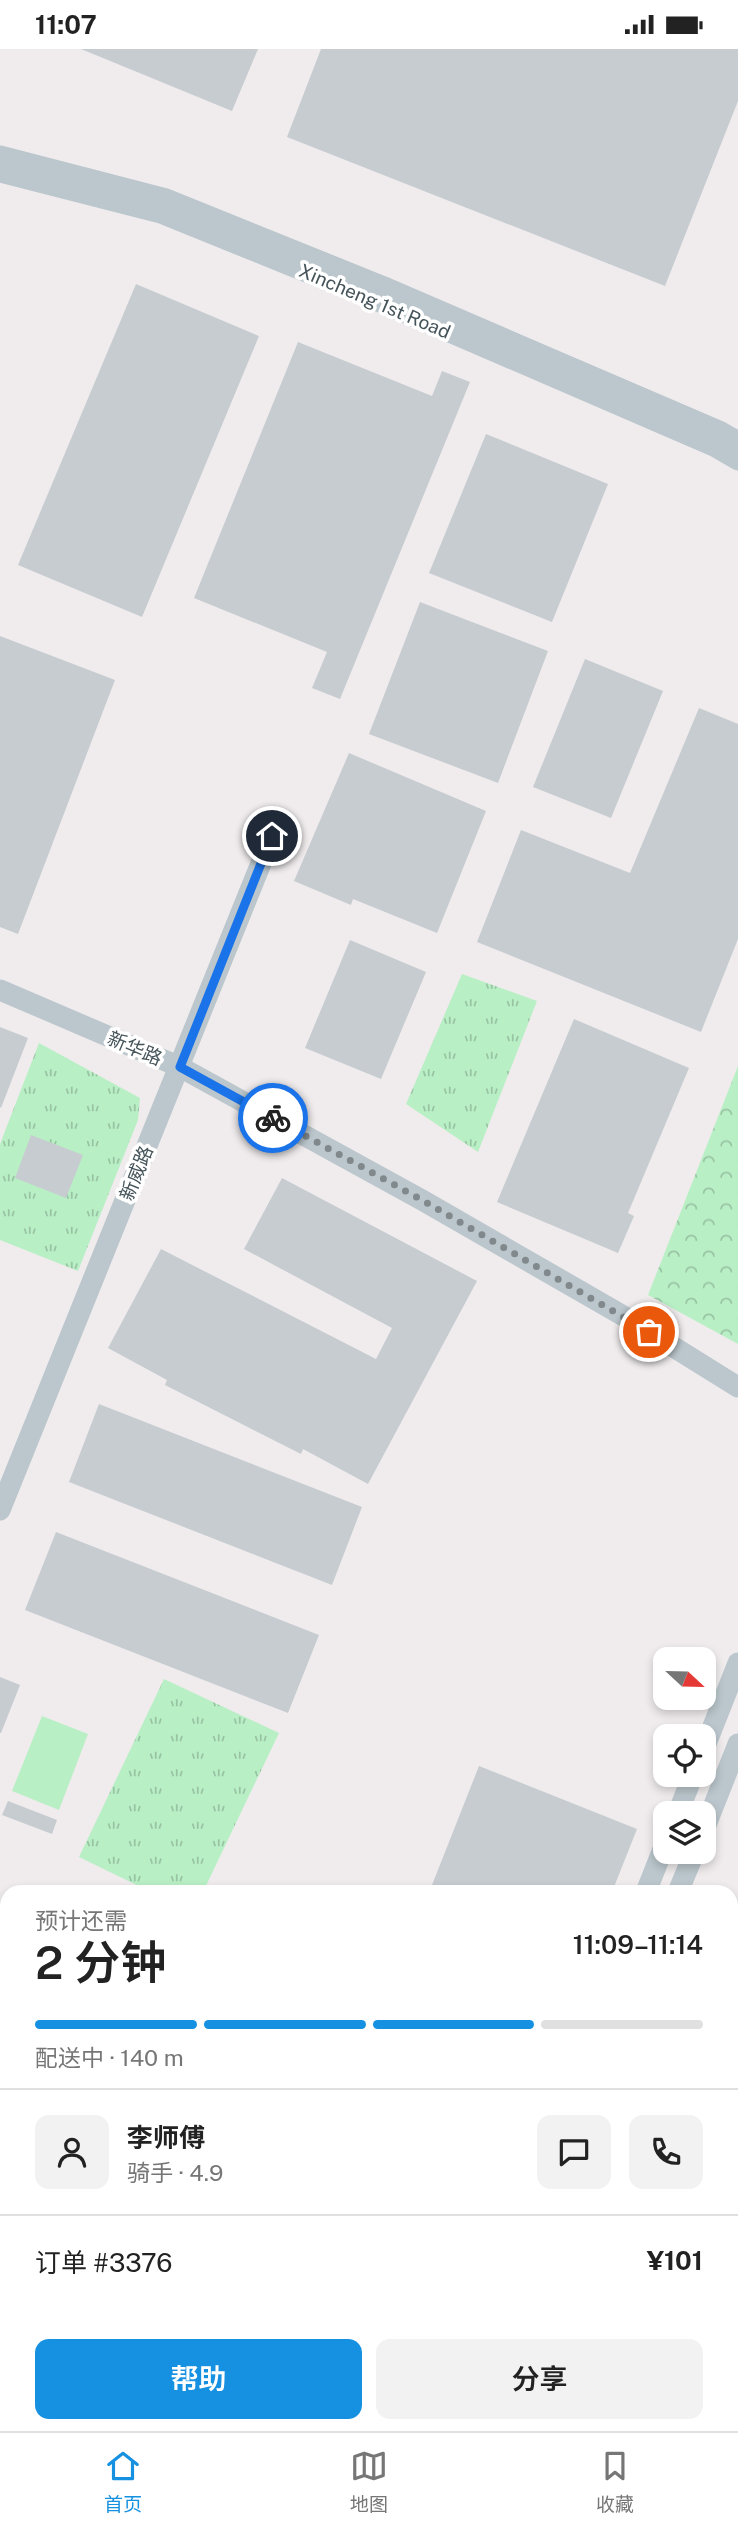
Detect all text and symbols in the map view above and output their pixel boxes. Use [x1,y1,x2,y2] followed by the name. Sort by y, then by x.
[35,9,97,40] text: 11:07
[296,259,454,343] street label: Xincheng 1st Road
[242,806,302,866] pin
[253,817,291,855] icon: home
[104,1027,166,1069] street label: 新华路
[238,1083,308,1153] courier
[254,1099,292,1137] icon: bike
[115,1142,157,1204] street label: 新威路
[619,1302,679,1362] pin
[630,1313,668,1351] icon: bag
[653,1647,716,1710] north arrow
[653,1647,716,1864] map controls
[653,1724,716,1787] button: locate
[653,1801,716,1864] button: layers
[35,1907,127,1934] text: 预计还需
[573,1929,703,1960] text: 11:09–11:14
[35,1935,166,1989] text: 2 分钟
[35,2044,184,2071] text: 配送中 · 140 m
[35,2115,109,2189] button: person
[537,2115,611,2189] button: chat
[629,2115,703,2189] button: phone
[127,2122,205,2153] text: 李师傅
[127,2159,223,2186] text: 骑手 · 4.9
[647,2245,703,2276] text: ¥101
[35,2247,172,2278] text: 订单 #3376
[35,2339,362,2419] button: 帮助
[376,2339,703,2419] button: 分享
[104,2447,142,2516] tab: 首页
[350,2447,388,2516] tab: 地图
[596,2447,634,2516] tab: 收藏

